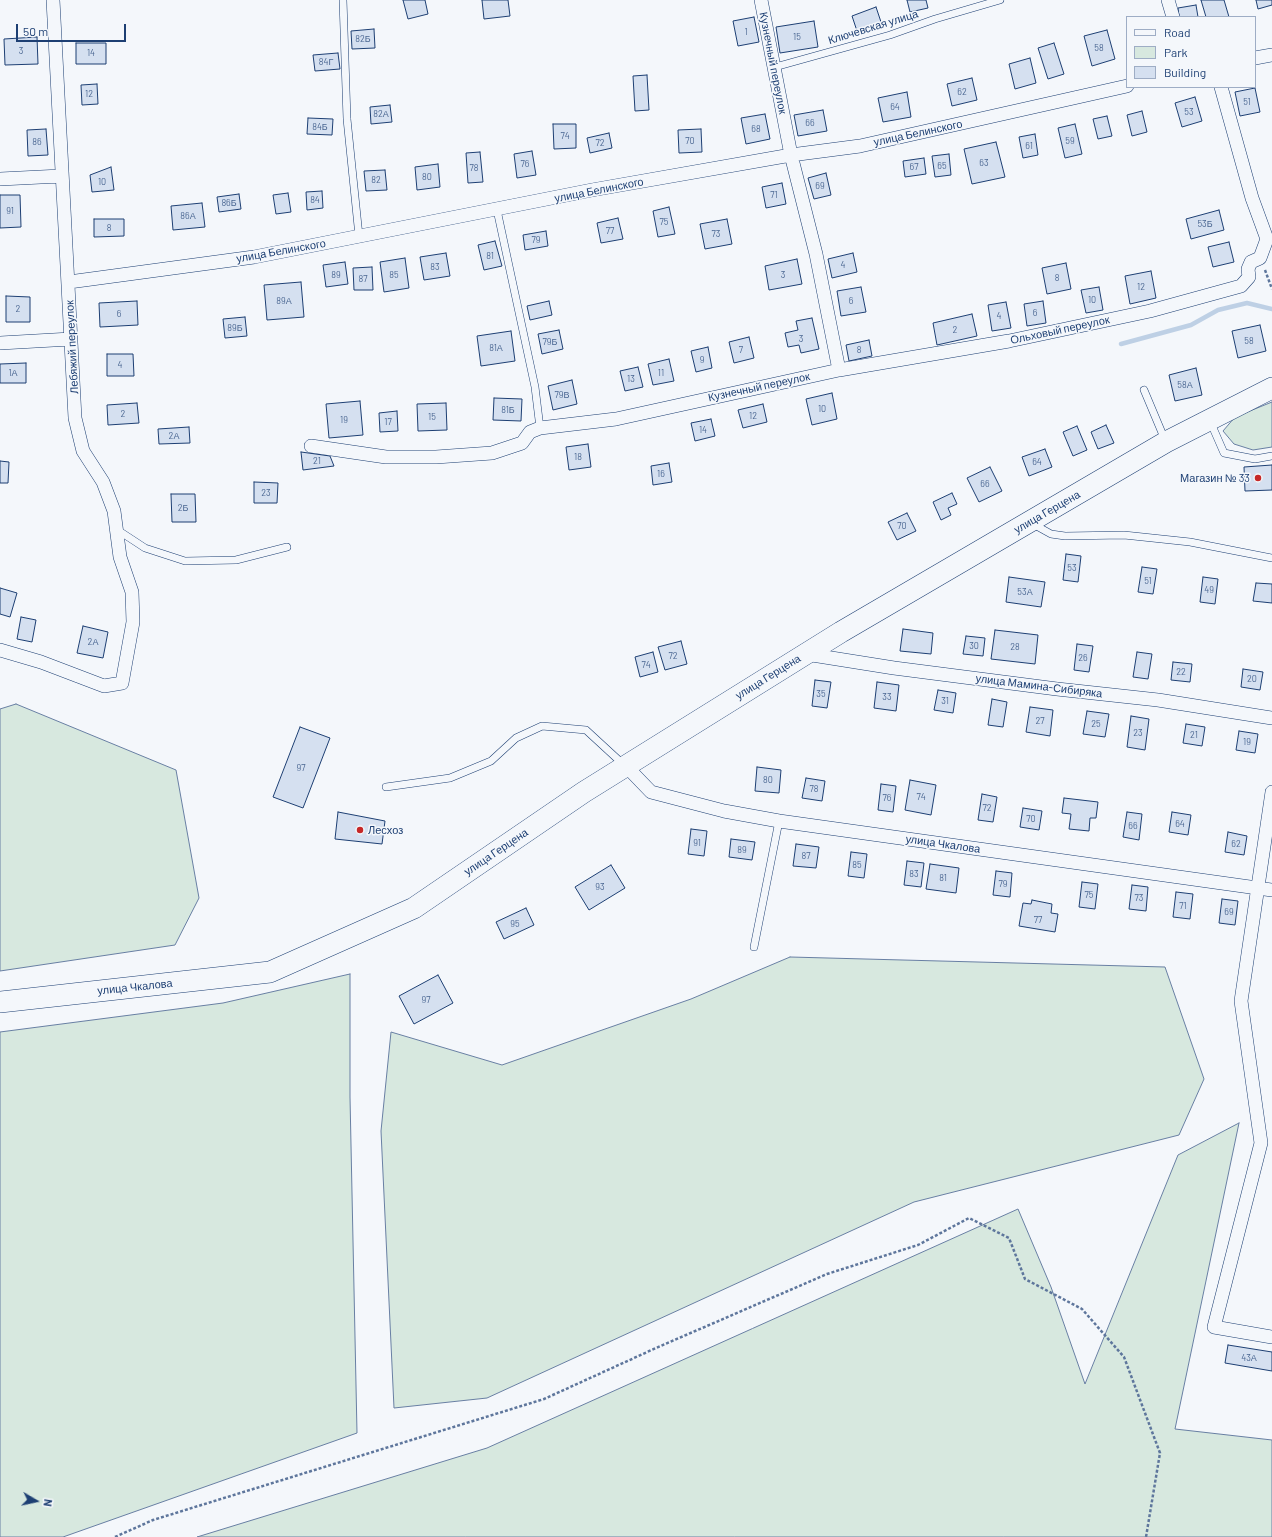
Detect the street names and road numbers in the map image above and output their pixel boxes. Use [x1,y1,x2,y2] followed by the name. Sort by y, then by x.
[826,7,920,47] street label: Ключевская улица
[757,11,789,115] street label: Кузнечный переулок
[872,117,964,149] street label: улица Белинского
[553,175,645,205] street label: улица Белинского
[235,237,327,265] street label: улица Белинского
[63,300,81,394] street label: Лебяжий переулок
[1009,313,1111,347] street label: Ольховый переулок
[707,370,811,404] street label: Кузнечный переулок
[1011,488,1083,536] street label: улица Герцена
[733,652,803,702] street label: улица Герцена
[975,672,1103,700] street label: улица Мамина-Сибиряка
[461,826,531,878] street label: улица Герцена
[905,832,981,856] street label: улица Чкалова
[97,976,173,998] street label: улица Чкалова

